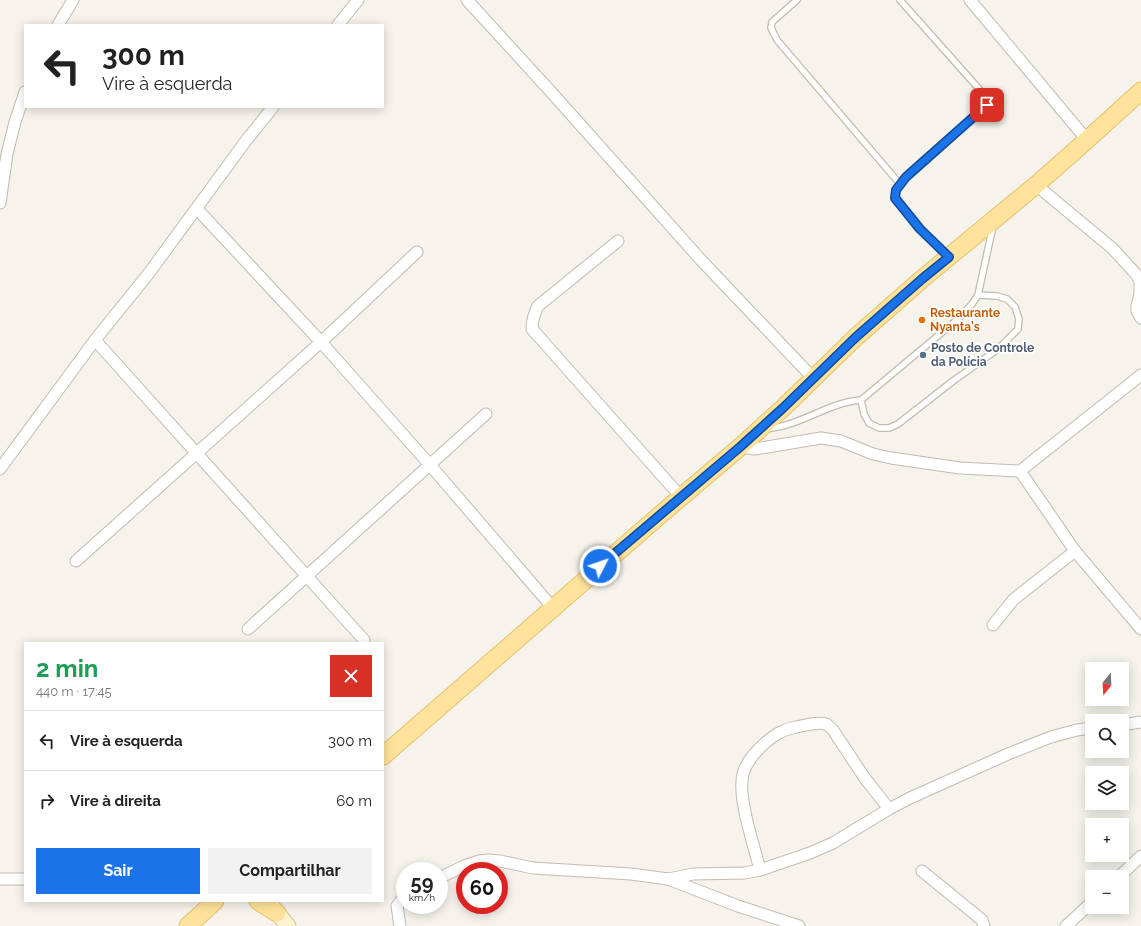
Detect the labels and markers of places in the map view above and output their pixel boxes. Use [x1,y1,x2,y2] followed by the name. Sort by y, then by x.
[970,88,1004,122] pin
[930,306,1000,334] place label: Restaurante Nyanta's
[917,315,927,325] marker: Restaurante Nyanta's
[931,341,1034,369] place label: Posto de Controle da Polícia
[918,350,928,360] marker: Posto de Controle da Polícia

